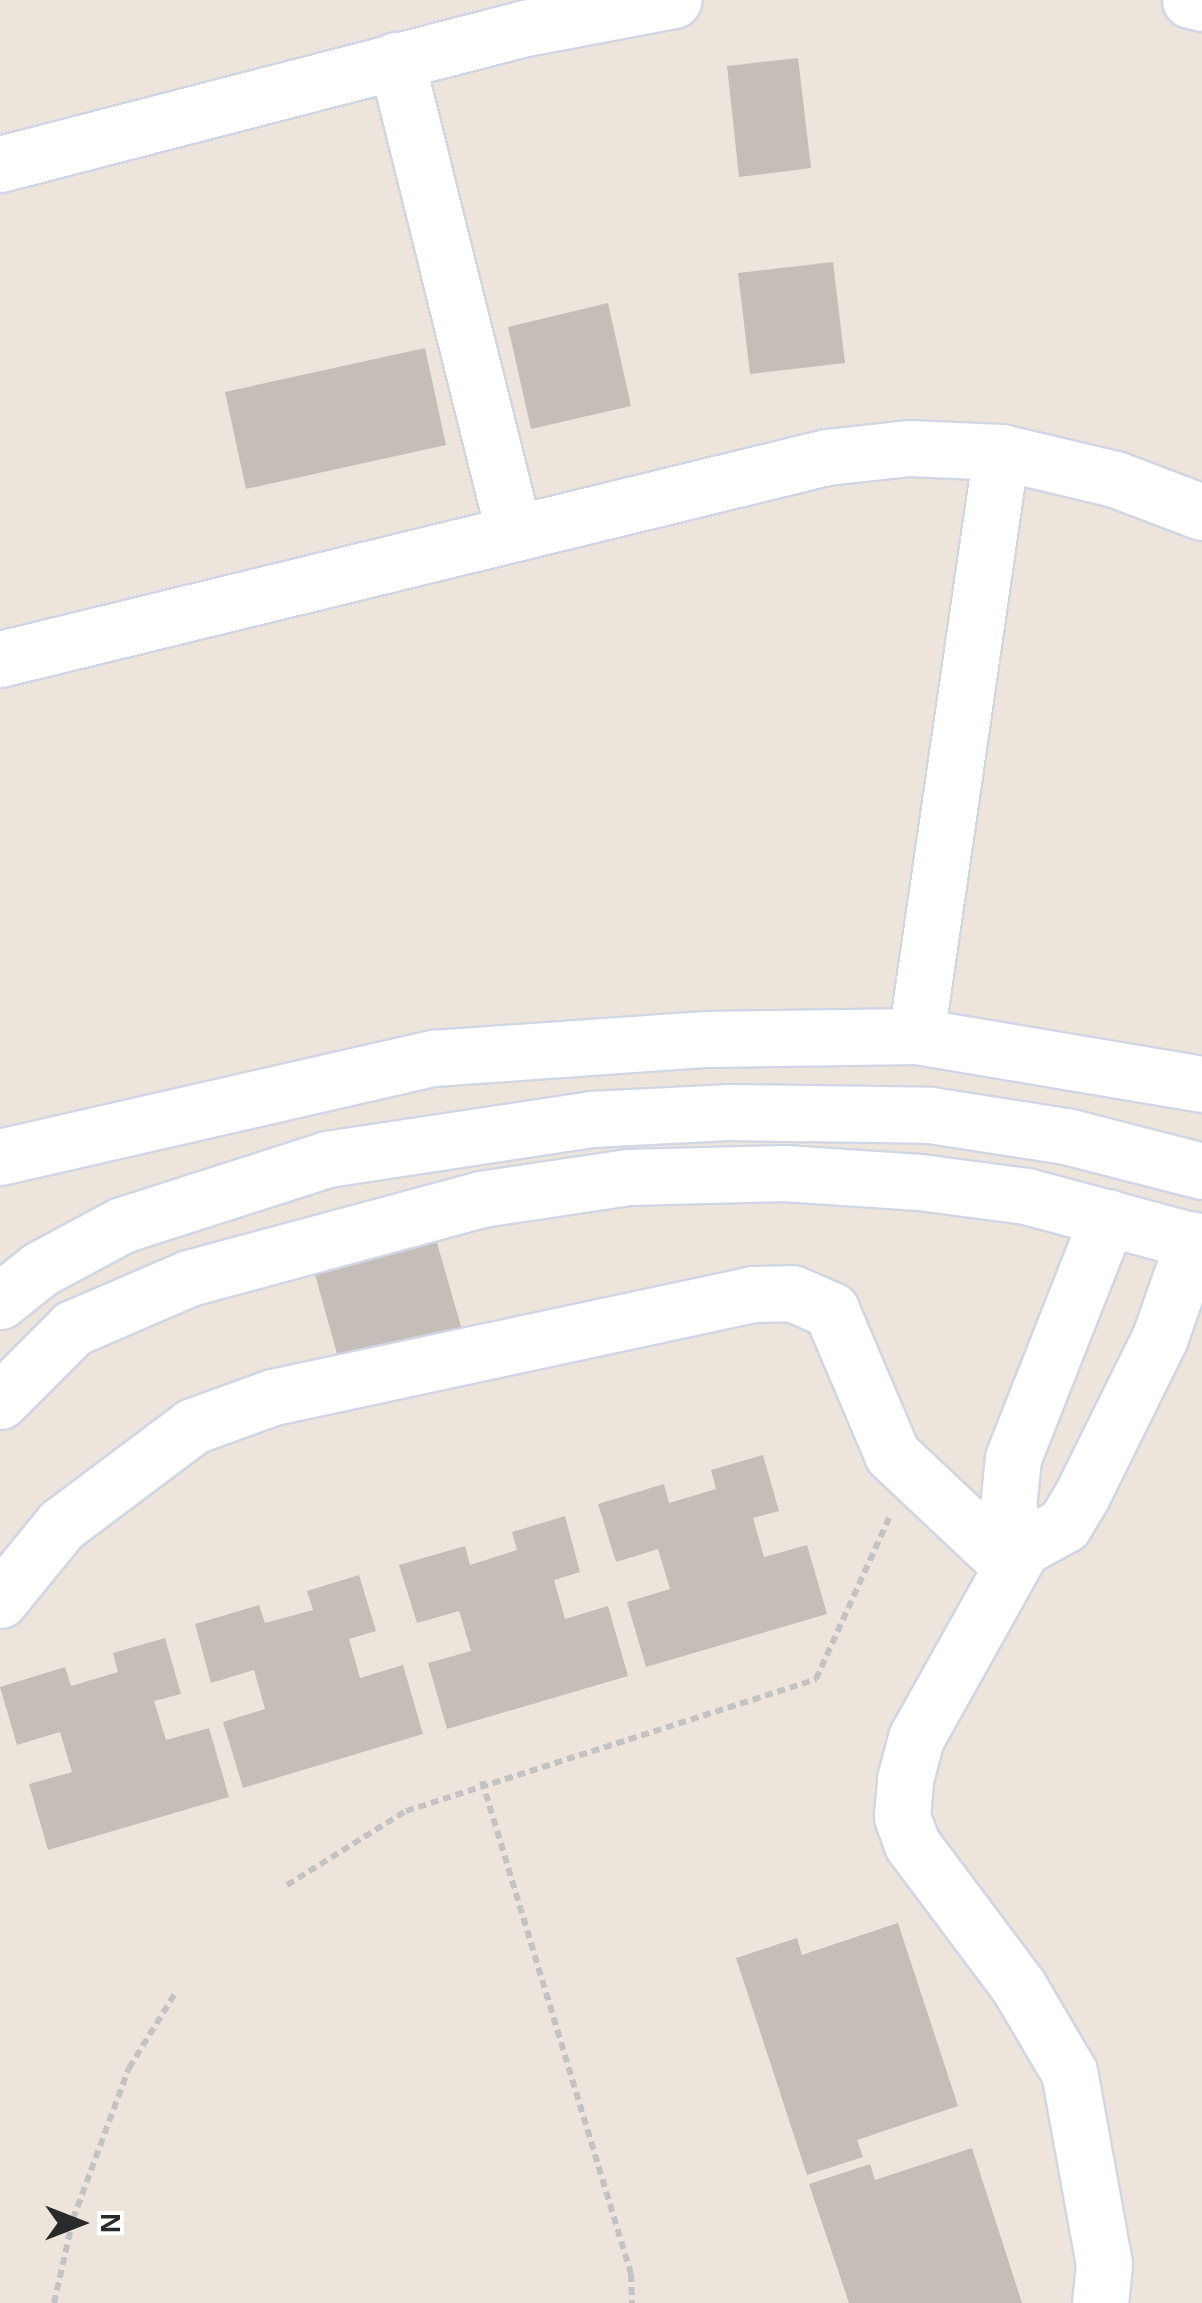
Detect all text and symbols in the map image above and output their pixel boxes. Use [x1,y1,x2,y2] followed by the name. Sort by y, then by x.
[30,2173,130,2273] north arrow
[95,2213,126,2233] text: N

